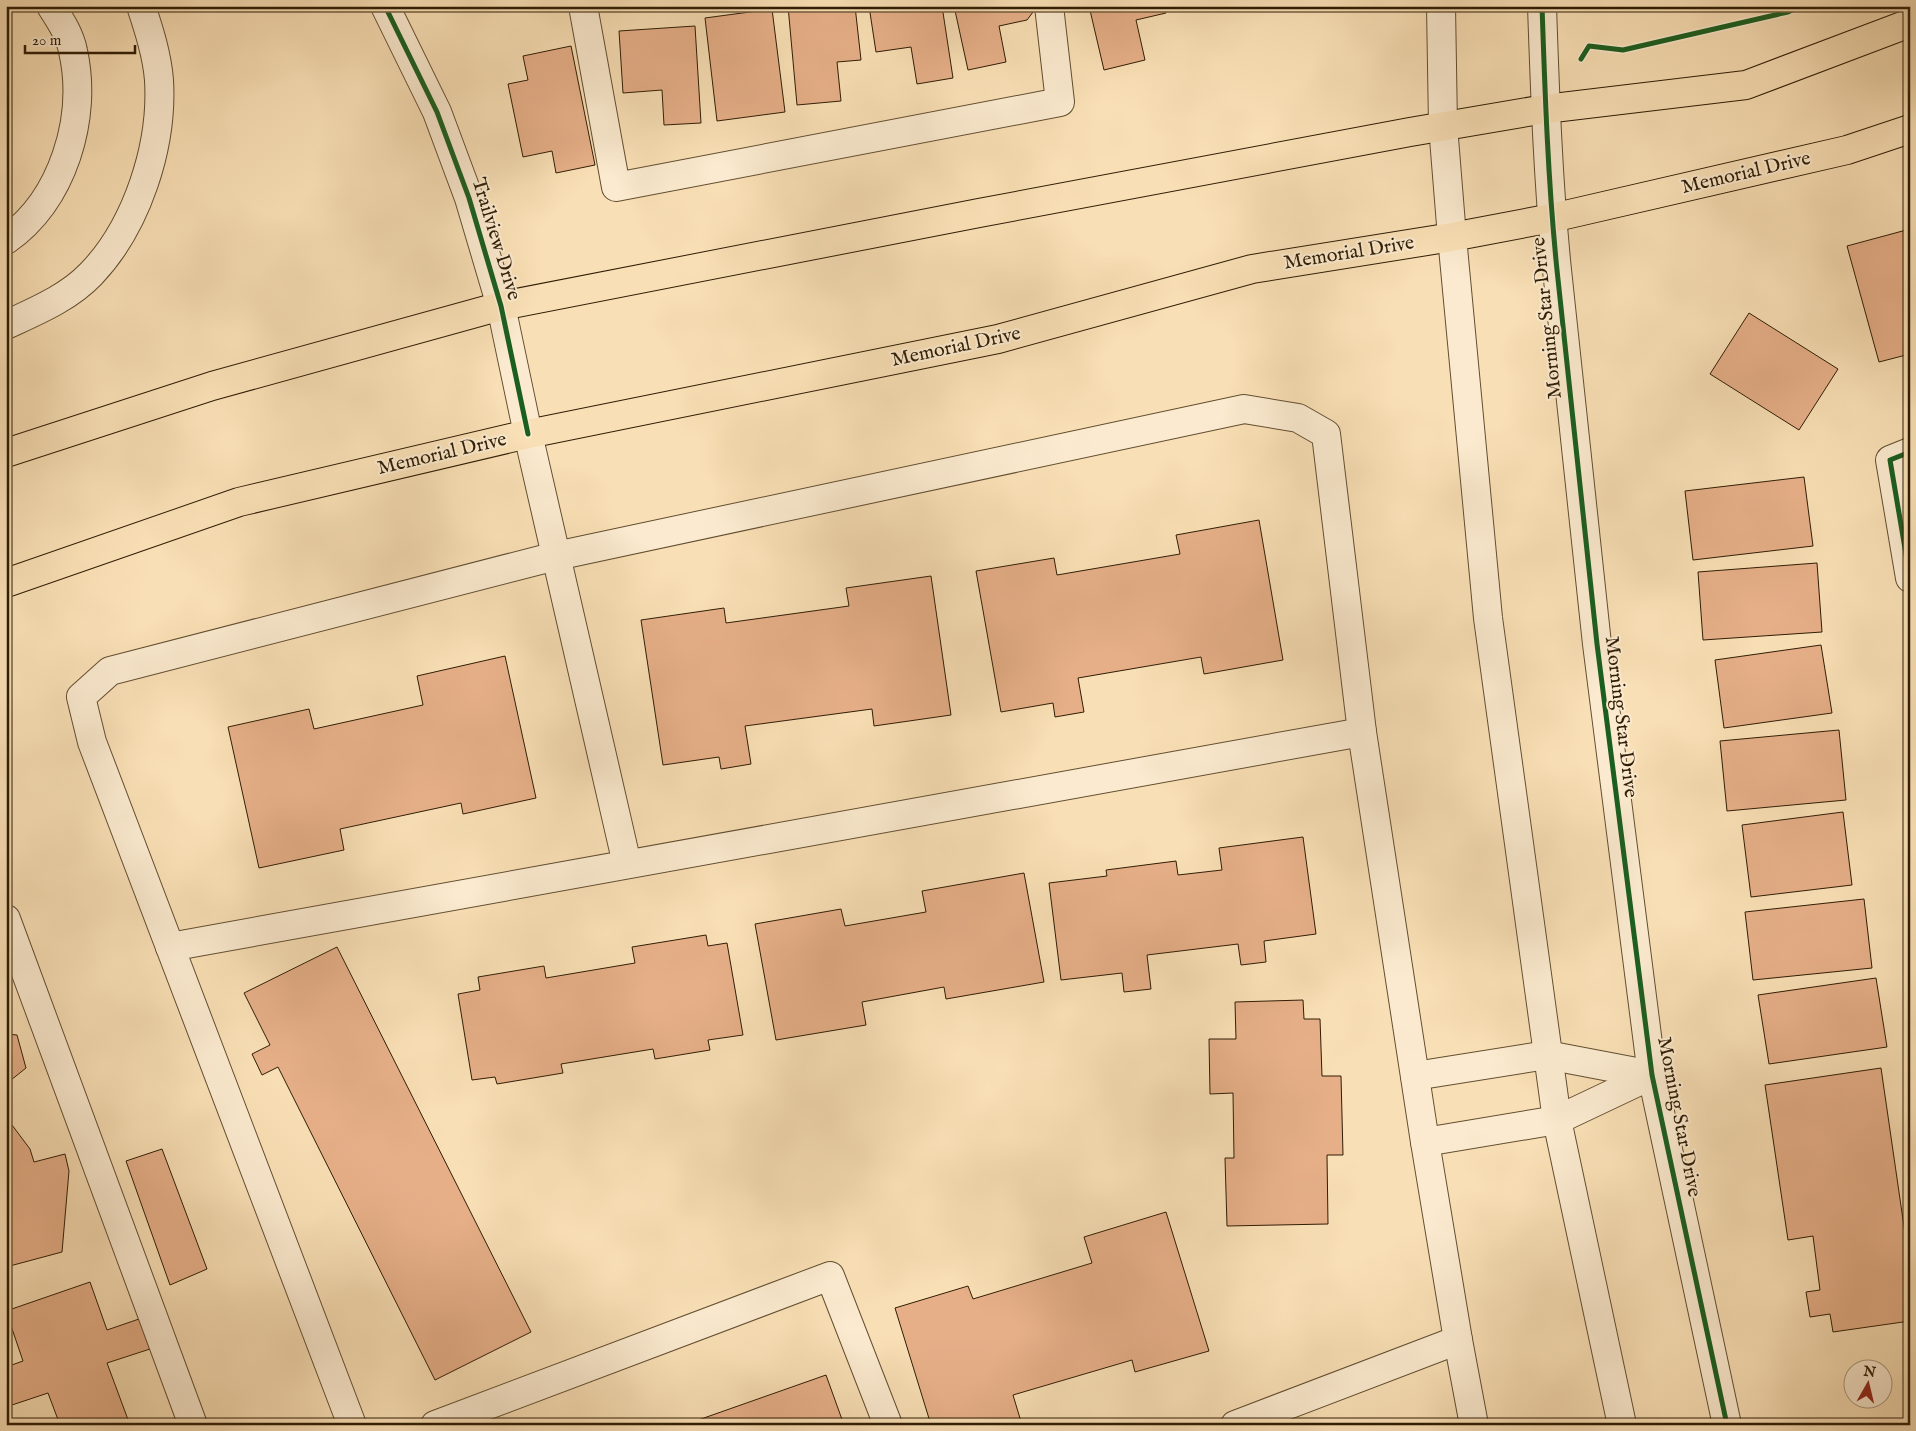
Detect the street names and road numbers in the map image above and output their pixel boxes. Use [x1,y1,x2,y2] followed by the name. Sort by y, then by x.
[1679,146,1813,200] street label: Memorial Drive
[465,175,527,303] street label: Trailview Drive
[1282,230,1416,276] street label: Memorial Drive
[1526,236,1568,400] street label: Morning Star Drive
[889,321,1023,373] street label: Memorial Drive
[375,427,509,481] street label: Memorial Drive
[1599,635,1643,799] street label: Morning Star Drive
[1651,1035,1707,1199] street label: Morning Star Drive

